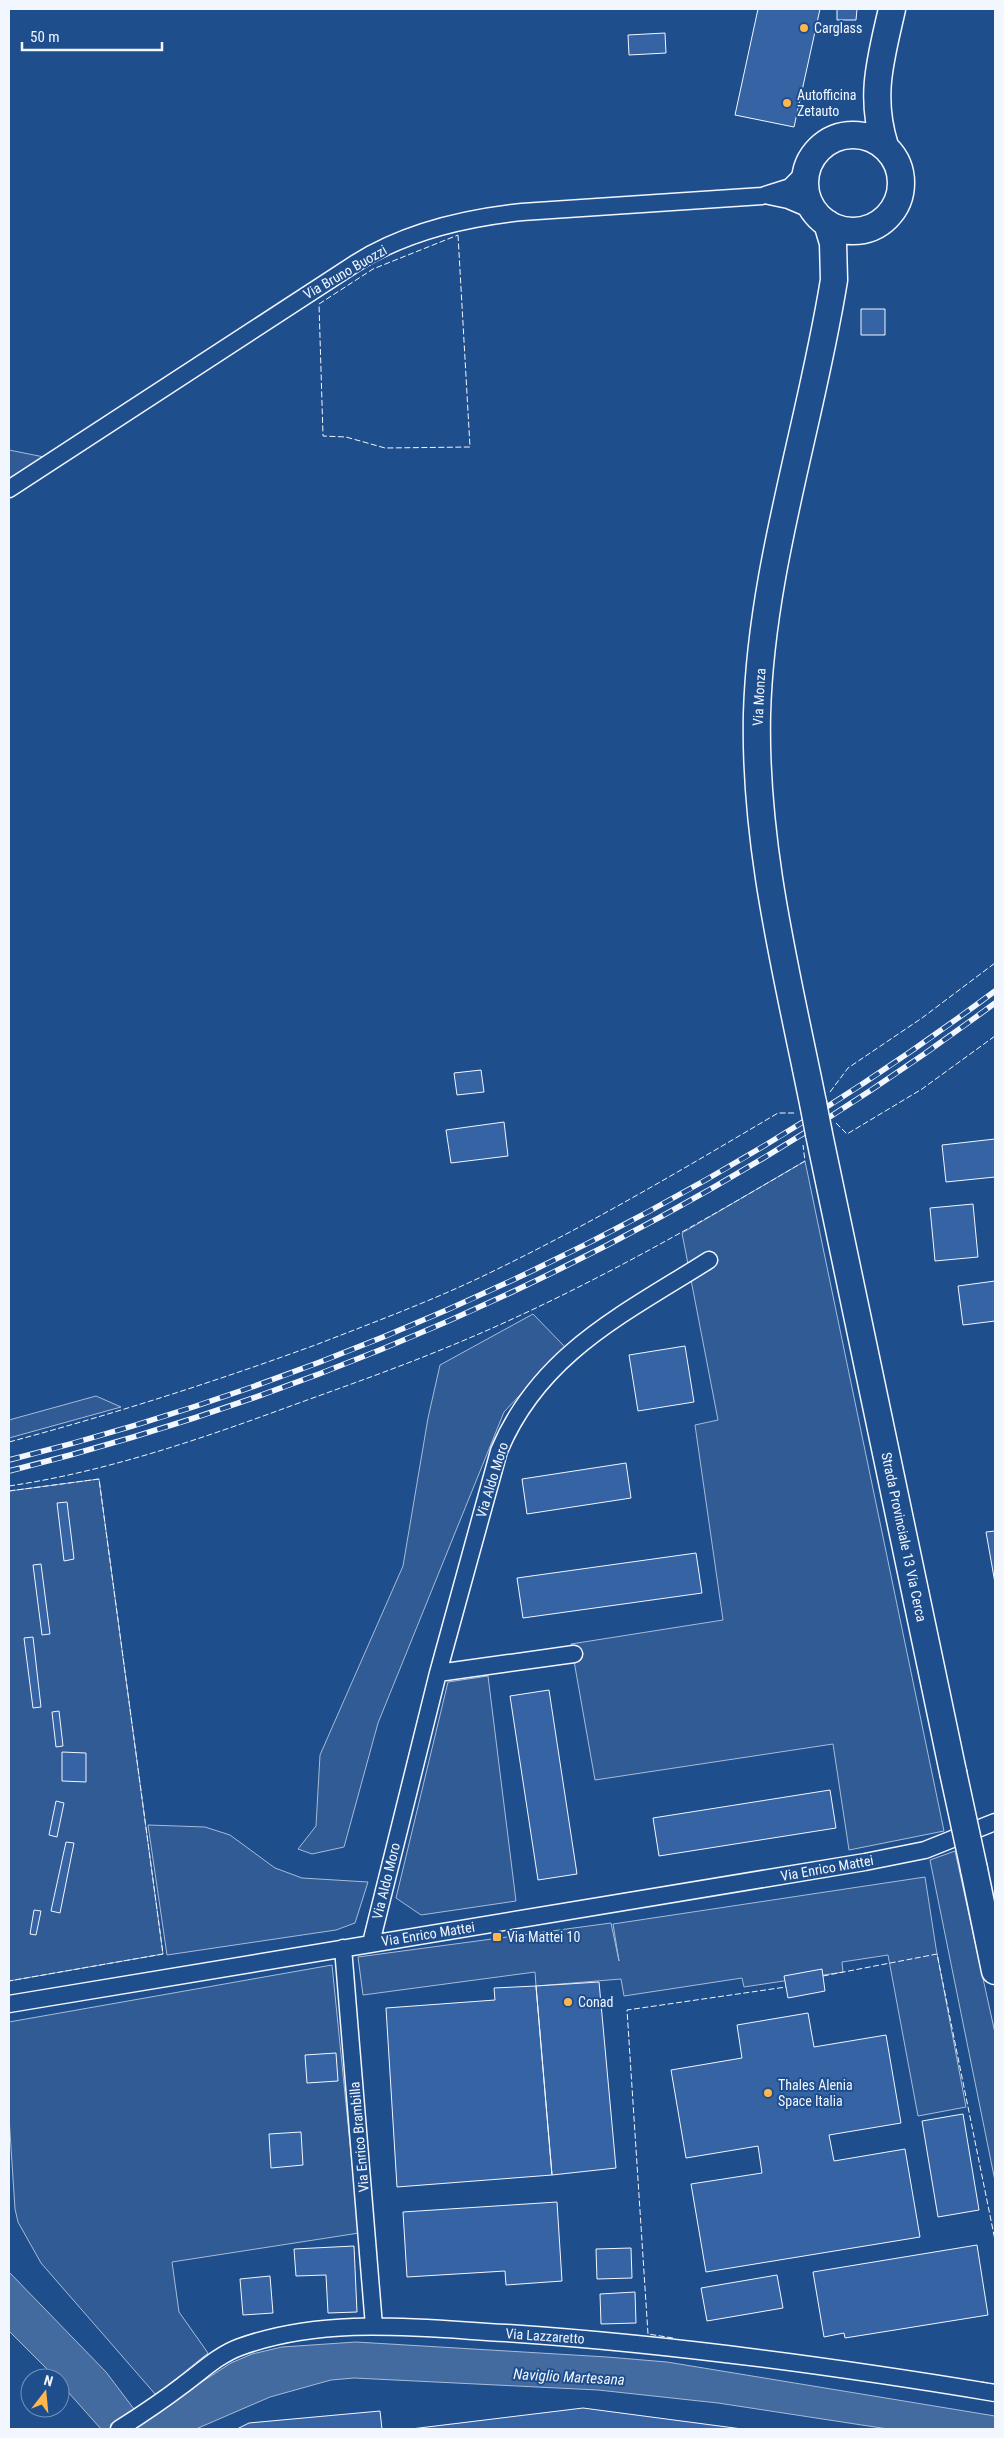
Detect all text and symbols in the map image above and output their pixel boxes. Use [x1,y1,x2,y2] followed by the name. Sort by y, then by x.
[22,20,162,52] scale bar
[814,20,862,36] place label: Carglass
[798,22,810,34] marker: Carglass
[30,28,60,46] text: 50 m
[797,87,856,119] place label: Autofficina Zetauto
[781,97,793,109] marker: Autofficina Zetauto
[301,242,389,302] street label: Via Bruno Buozzi
[749,668,769,726] street label: Via Monza
[473,1440,511,1520] street label: Via Aldo Moro
[878,1451,930,1623] street label: Strada Provinciale 13 Via Cerca
[369,1841,403,1921] street label: Via Aldo Moro
[779,1852,875,1884] street label: Via Enrico Mattei
[380,1919,476,1949] street label: Via Enrico Mattei
[507,1929,580,1945] place label: Via Mattei 10
[491,1931,503,1943] marker: Via Mattei 10
[578,1994,613,2010] place label: Conad
[562,1996,574,2008] marker: Conad
[778,2077,853,2109] place label: Thales Alenia Space Italia
[346,2081,372,2193] street label: Via Enrico Brambilla
[762,2087,774,2099] marker: Thales Alenia Space Italia
[505,2325,585,2347] street label: Via Lazzaretto
[513,2365,625,2389] water label: Naviglio Martesana
[20,2368,70,2418] north arrow
[42,2372,55,2389] text: N

